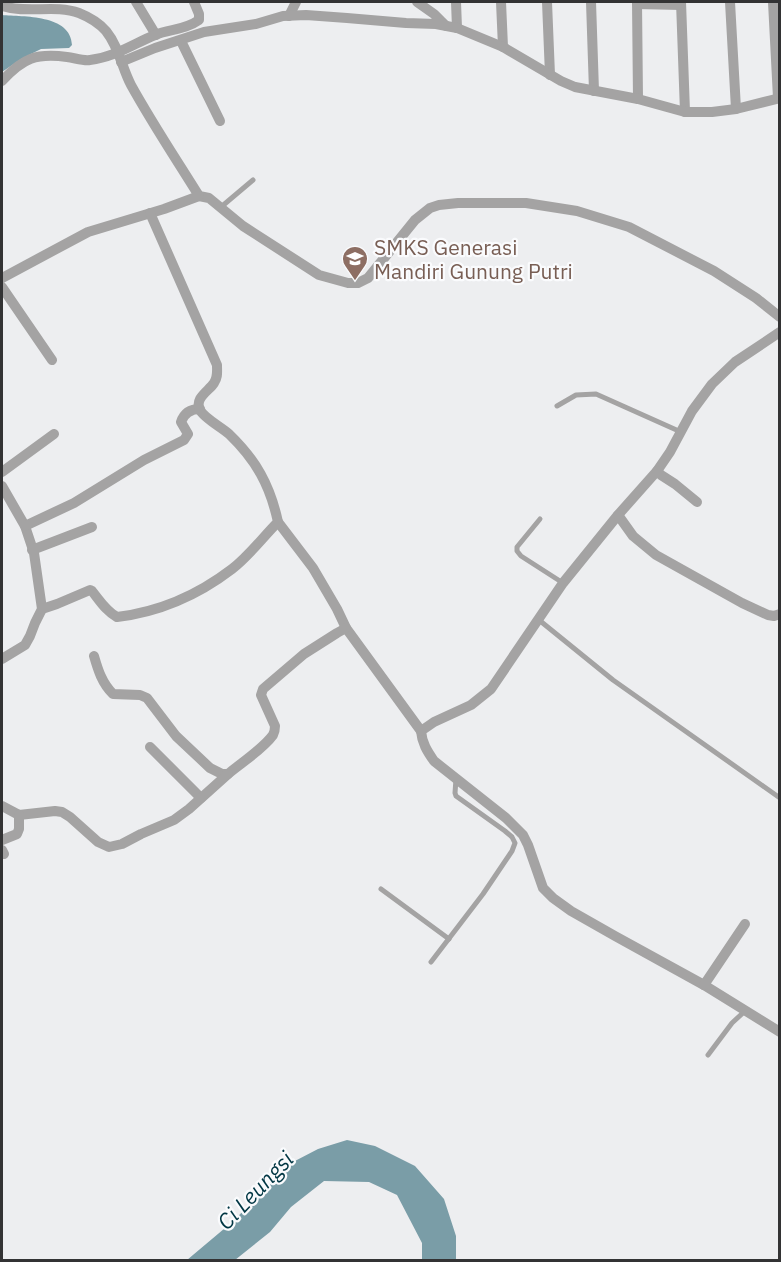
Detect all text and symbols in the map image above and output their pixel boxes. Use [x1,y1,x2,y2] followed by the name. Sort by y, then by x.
[374,233,573,285] place label: SMKS Generasi Mandiri Gunung Putri
[340,244,370,282] school or university icon: SMKS Generasi Mandiri Gunung Putri
[211,1145,300,1235] water label: Ci Leungsi

